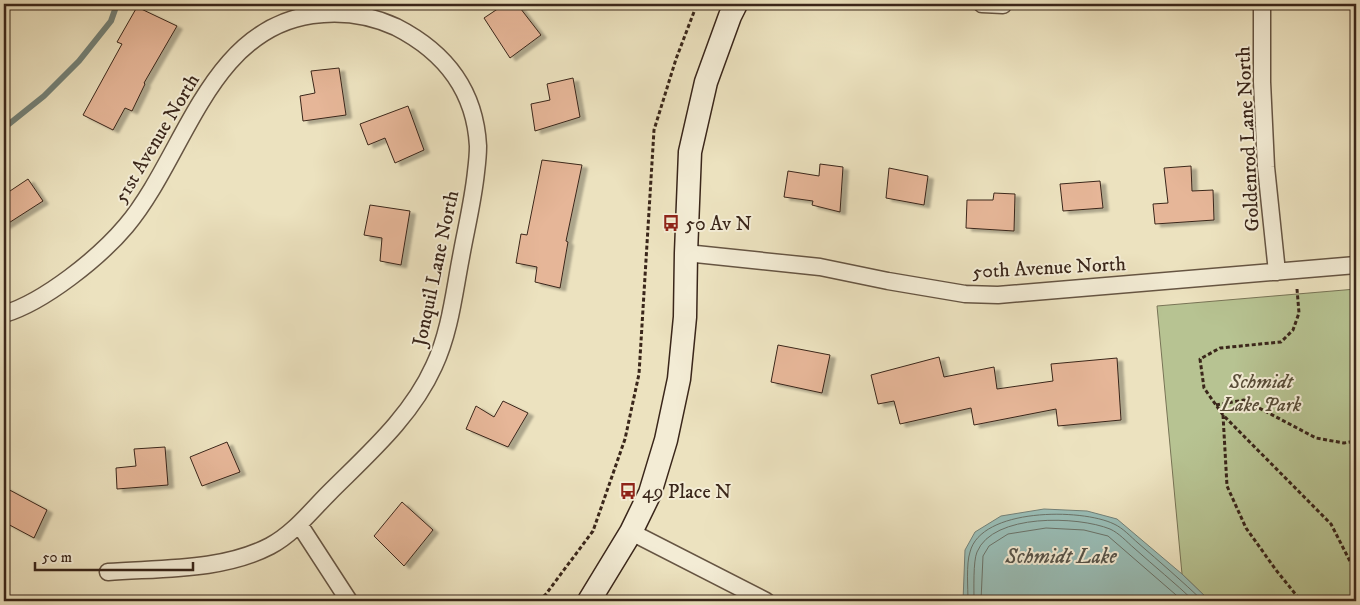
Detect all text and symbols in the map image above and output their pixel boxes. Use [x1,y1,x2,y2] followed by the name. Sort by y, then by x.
[1231,45,1266,232] street label: Goldenrod Lane North
[109,69,206,208] street label: 51st Avenue North
[407,188,465,350] street label: Jonquil Lane North
[685,212,752,237] place label: 50 Av N
[661,213,681,233] bus stop icon: 50 Av N
[972,252,1127,285] street label: 50th Avenue North
[1220,370,1302,418] park label: Schmidt Lake Park
[642,480,731,505] place label: 49 Place N
[618,481,638,501] bus stop icon: 49 Place N
[35,540,192,572] scale bar
[1004,544,1118,570] water label: Schmidt Lake
[42,548,72,567] text: 50 m

